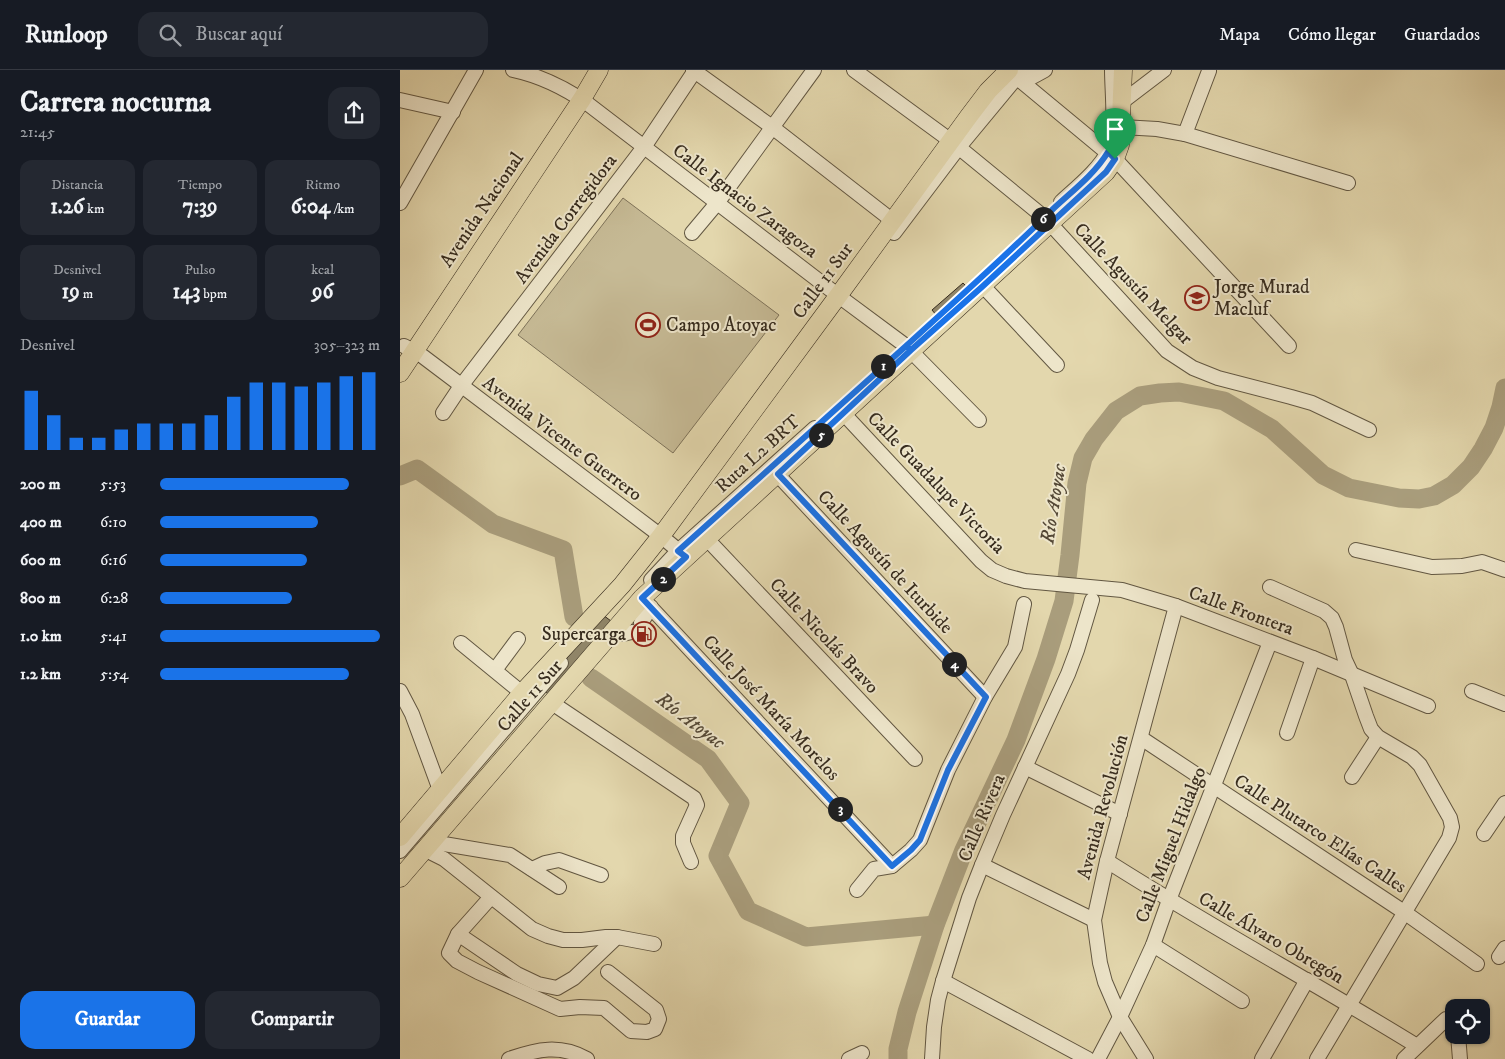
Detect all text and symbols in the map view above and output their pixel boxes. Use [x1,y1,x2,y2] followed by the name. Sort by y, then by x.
[138,12,488,57] search box
[25,20,108,50] text: Runloop
[156,21,184,49] icon: search
[196,23,282,46] text: Buscar aquí
[1219,24,1260,46] text: Mapa
[1288,24,1376,46] text: Cómo llegar
[1404,24,1480,46] text: Guardados
[20,85,211,120] text: Carrera nocturna
[328,87,380,139] button: share
[1094,108,1136,159] pin
[1101,115,1129,143] icon: arrive
[20,122,55,142] text: 21:45
[668,139,822,263] street label: Calle Ignacio Zaragoza
[435,148,529,272] street label: Avenida Nacional
[510,150,622,288] street label: Avenida Corregidora
[51,176,103,194] text: Distancia
[178,176,222,194] text: Tiempo
[305,176,340,194] text: Ritmo
[50,194,84,220] text: 1.26
[183,194,217,220] text: 7:39
[291,194,330,220] text: 6:04
[84,200,105,218] text: km
[330,200,355,218] text: /km
[1030,206,1056,232] pin: 6
[1040,210,1047,228] text: 6
[1069,218,1197,350] street label: Calle Agustín Melgar
[788,239,858,323] street label: Calle 11 Sur
[53,261,101,279] text: Desnivel
[185,261,215,279] text: Pulso
[311,261,334,279] text: kcal
[1212,276,1310,321] place label: Jorge Murad Macluf
[61,279,80,305] text: 19
[173,279,200,305] text: 143
[312,279,333,305] text: 96
[80,285,93,303] text: m
[200,285,227,303] text: bpm
[1184,285,1210,311] school or university icon: Jorge Murad Macluf
[635,312,661,338] sports icon: Campo Atoyac
[666,314,777,337] place label: Campo Atoyac
[20,335,75,355] text: Desnivel
[314,335,380,355] text: 305–323 m
[870,354,896,378] pin: 1
[881,357,886,375] text: 1
[478,372,646,506] street label: Avenida Vicente Guerrero
[862,407,1010,559] street label: Calle Guadalupe Victoria
[711,410,806,498] street label: Ruta L2 BRT
[808,422,834,448] pin: 5
[818,426,825,444] text: 5
[1035,461,1073,547] water label: Río Atoyac
[20,474,61,494] text: 200 m
[100,474,126,494] text: 5:53
[812,485,958,639] street label: Calle Agustín de Iturbide
[20,512,62,532] text: 400 m
[100,512,127,532] text: 6:10
[20,550,61,570] text: 600 m
[100,550,127,570] text: 6:16
[650,566,676,592] pin: 2
[660,570,667,588] text: 2
[764,573,884,699] street label: Calle Nicolás Bravo
[1185,581,1297,641] street label: Calle Frontera
[20,588,61,608] text: 800 m
[100,588,128,608] text: 6:28
[631,621,657,647] fuel station icon: Supercarga
[542,623,626,646] place label: Supercarga
[20,626,62,646] text: 1.0 km
[100,626,127,646] text: 5:41
[698,630,844,786] street label: Calle José María Morelos
[942,652,966,676] pin: 4
[492,655,568,737] street label: Calle 11 Sur
[950,655,959,673] text: 4
[20,664,61,684] text: 1.2 km
[100,664,128,684] text: 5:54
[650,686,730,756] water label: Río Atoyac
[1073,732,1133,882] street label: Avenida Revolución
[1131,764,1211,926] street label: Calle Miguel Hidalgo
[1229,770,1411,898] street label: Calle Plutarco Elías Calles
[953,771,1011,865] street label: Calle Rivera
[828,796,852,822] pin: 3
[838,800,843,818] text: 3
[1194,885,1349,989] street label: Calle Álvaro Obregón
[20,991,195,1049] button: Guardar
[205,991,380,1049] button: Compartir
[1445,999,1490,1044] map controls
[1445,999,1490,1044] button: locate

